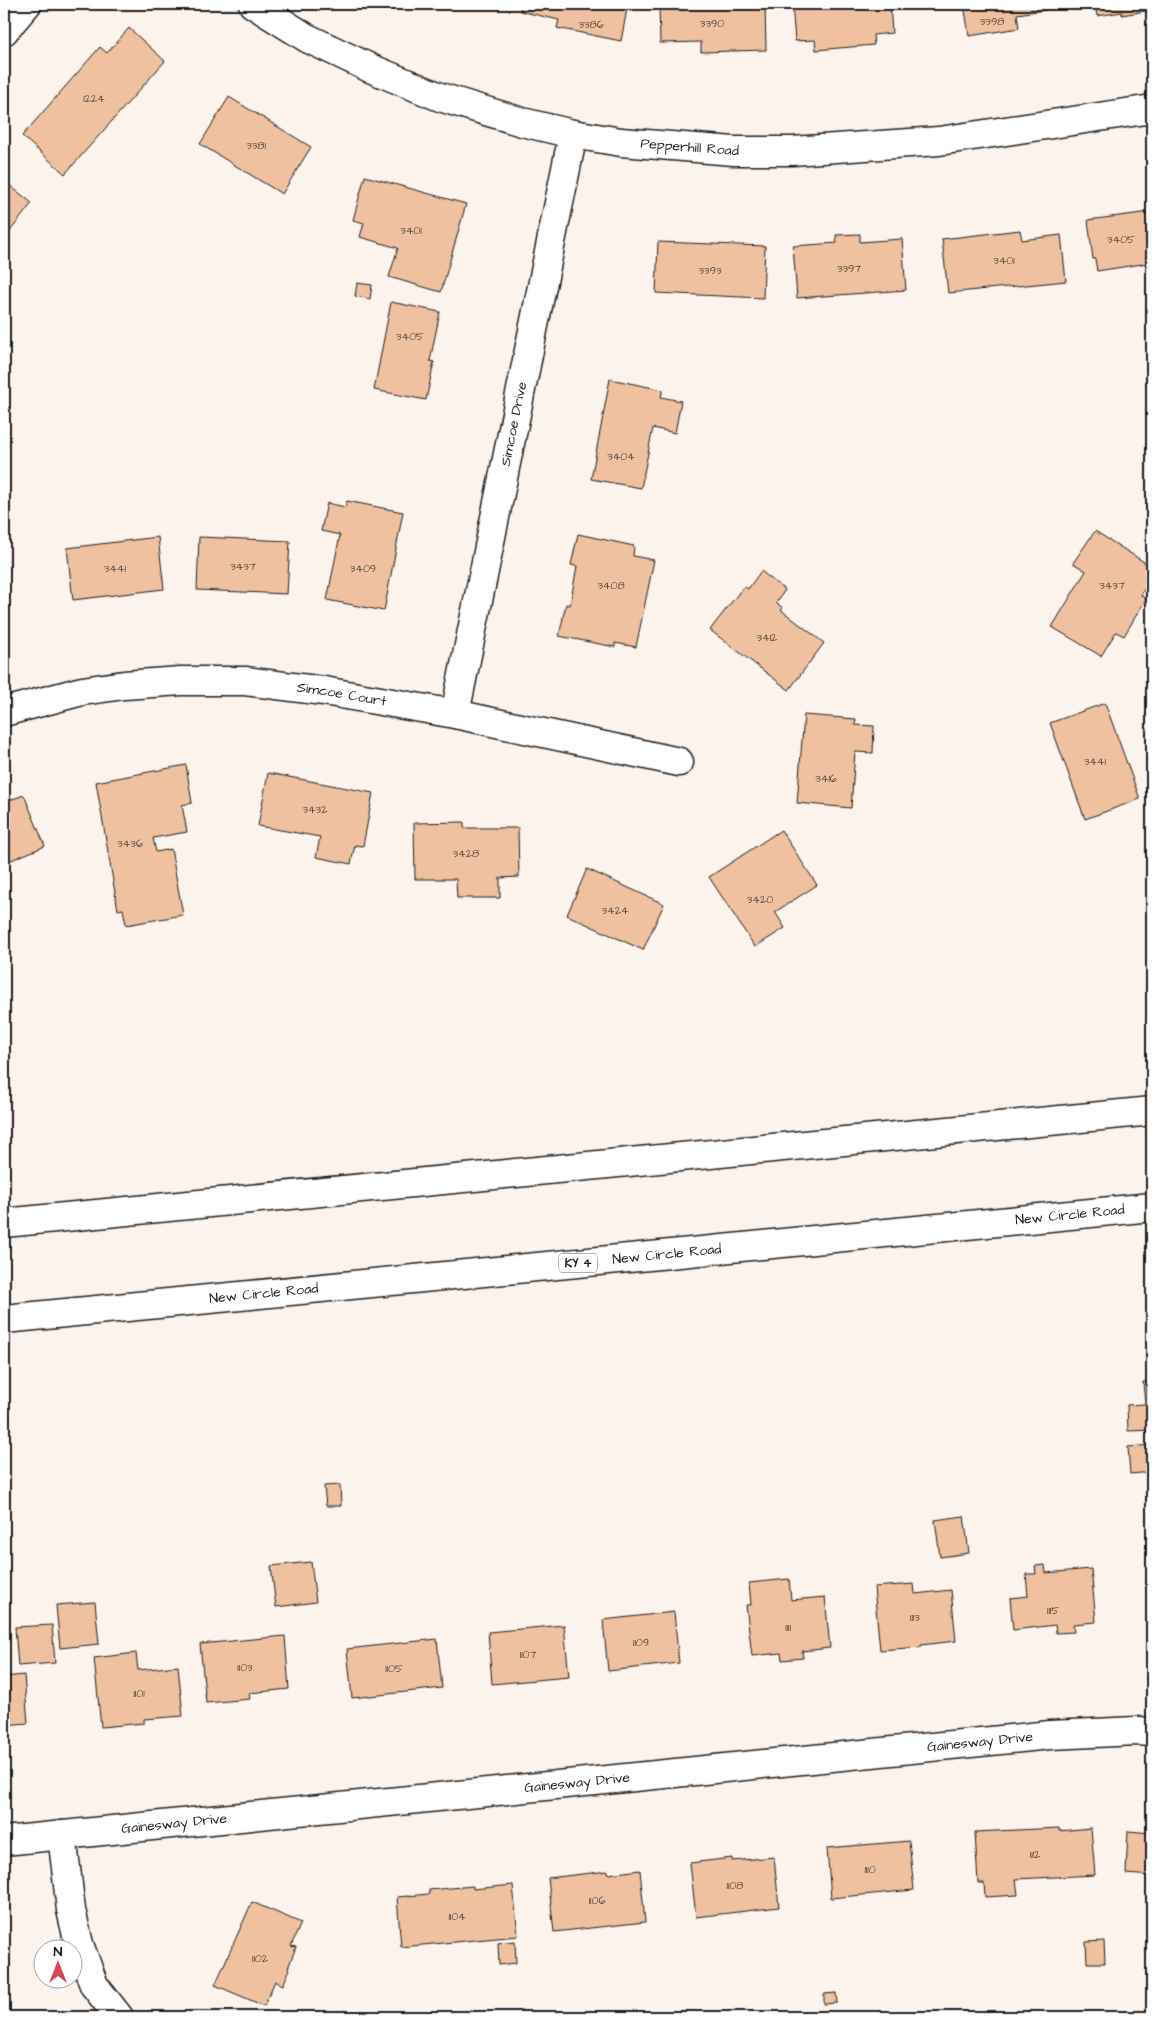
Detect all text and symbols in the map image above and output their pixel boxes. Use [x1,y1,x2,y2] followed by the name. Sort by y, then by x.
[980,14,1004,29] house number: 3398
[700,16,724,31] house number: 3390
[578,17,604,32] house number: 3386
[83,91,105,106] house number: 1224
[640,134,739,161] street label: Pepperhill Road
[246,138,266,153] house number: 3381
[400,223,422,238] house number: 3401
[1107,232,1135,247] house number: 3405
[993,253,1015,268] house number: 3401
[837,261,861,276] house number: 3397
[698,263,722,278] house number: 3393
[396,329,424,344] house number: 3405
[496,380,532,468] street label: Simcoe Drive
[607,449,635,464] house number: 3404
[230,559,256,574] house number: 3437
[104,561,127,576] house number: 3441
[350,561,376,576] house number: 3409
[597,578,625,593] house number: 3408
[1099,578,1125,593] house number: 3437
[757,630,778,645] house number: 3412
[296,678,388,712] street label: Simcoe Court
[1084,754,1107,769] house number: 3441
[815,771,837,786] house number: 3416
[303,802,328,817] house number: 3432
[117,836,143,851] house number: 3436
[453,846,479,861] house number: 3428
[747,892,773,907] house number: 3420
[602,903,629,918] house number: 3424
[1014,1200,1125,1230] street label: New Circle Road
[611,1239,722,1270] street label: New Circle Road
[559,1254,597,1272] road number: KY 4
[208,1278,319,1309] street label: New Circle Road
[1047,1603,1059,1618] house number: 1115
[910,1610,920,1625] house number: 1113
[785,1620,791,1635] house number: 1111
[633,1635,649,1650] house number: 1109
[520,1647,536,1662] house number: 1107
[237,1660,253,1675] house number: 1103
[385,1661,403,1676] house number: 1105
[133,1686,145,1701] house number: 1101
[926,1727,1034,1757] street label: Gainesway Drive
[523,1768,631,1798] street label: Gainesway Drive
[120,1808,228,1839] street label: Gainesway Drive
[1030,1847,1041,1862] house number: 1112
[864,1862,876,1877] house number: 1110
[727,1878,743,1893] house number: 1108
[589,1893,605,1908] house number: 1106
[448,1909,466,1924] house number: 1104
[32,1938,82,1988] north arrow
[54,1942,63,1962] text: N
[252,1951,269,1966] house number: 1102

